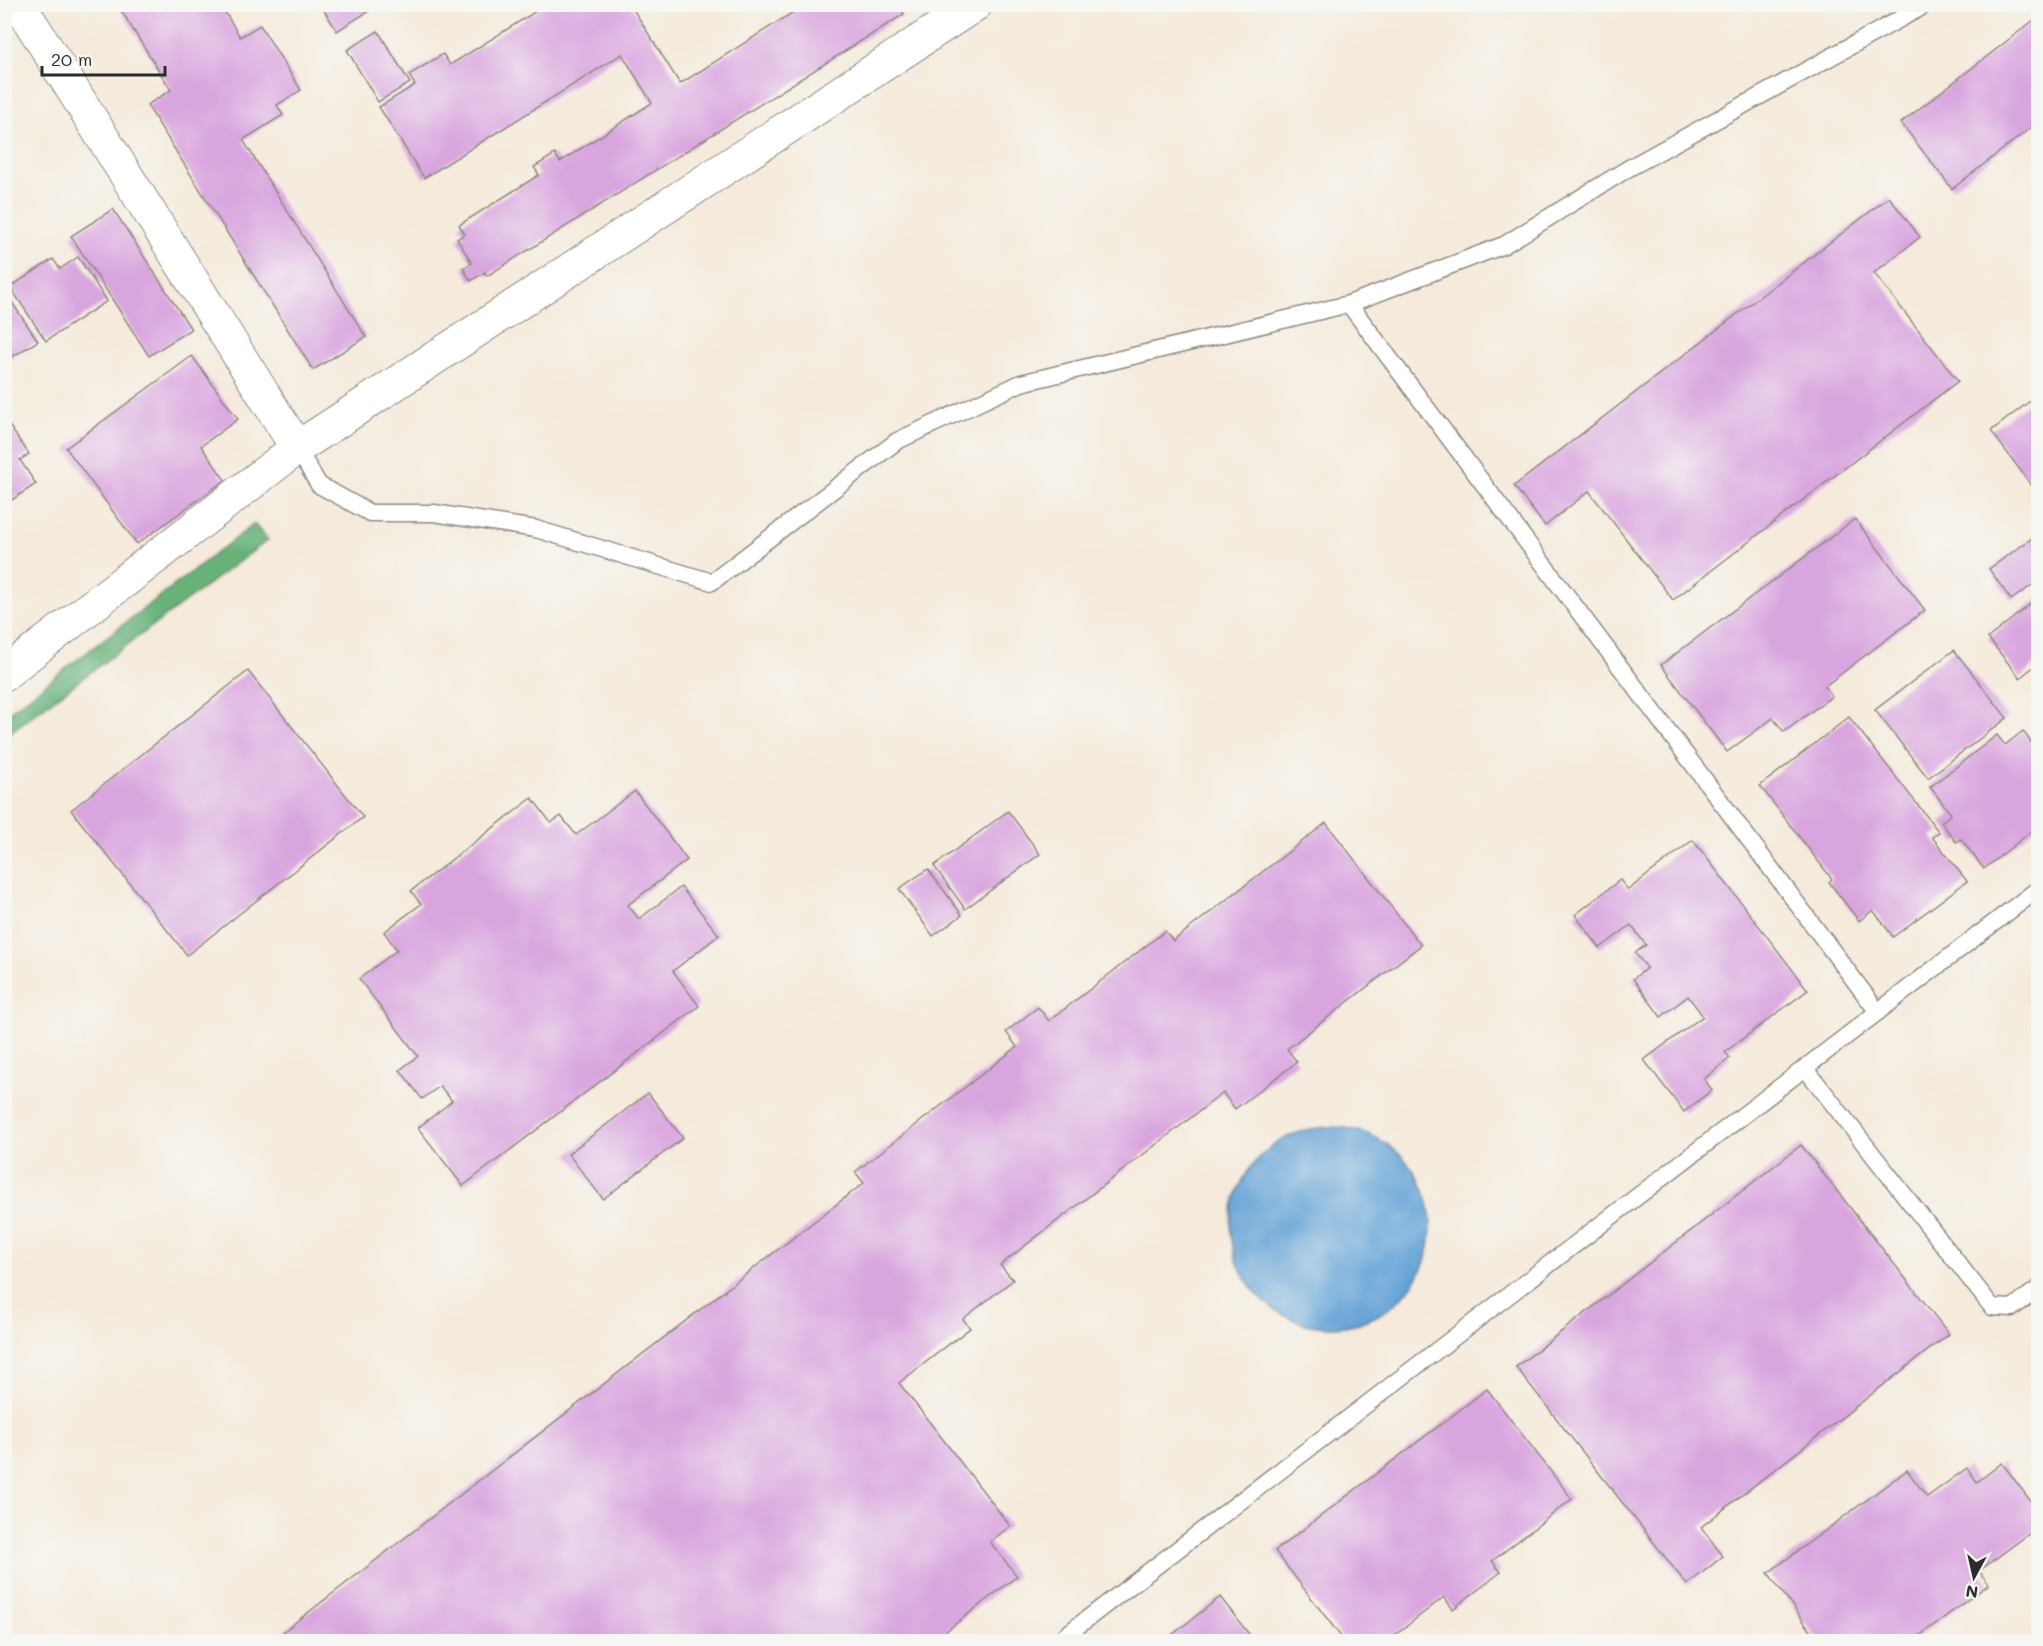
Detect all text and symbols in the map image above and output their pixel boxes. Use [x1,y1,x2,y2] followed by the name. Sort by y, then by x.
[42,39,165,77] scale bar
[51,47,92,71] text: 20 m
[1944,1547,2004,1607] north arrow
[1964,1581,1979,1604] text: N

